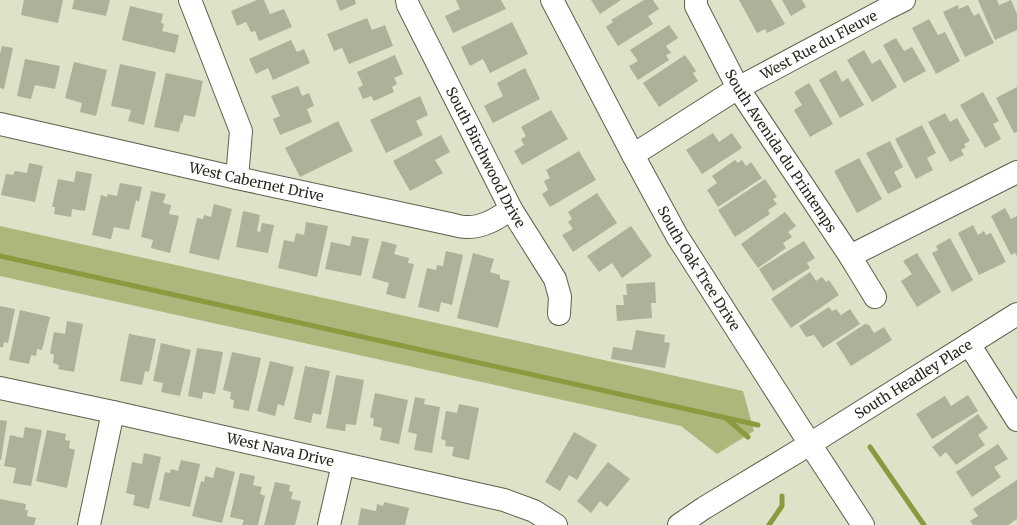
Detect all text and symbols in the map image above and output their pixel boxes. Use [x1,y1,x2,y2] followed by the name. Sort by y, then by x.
[756,6,880,84] street label: West Rue du Fleuve
[721,66,841,236] street label: South Avenida du Printemps
[442,84,529,231] street label: South Birchwood Drive
[187,158,325,205] street label: West Cabernet Drive
[653,203,744,334] street label: South Oak Tree Drive
[851,335,976,423] street label: South Headley Place
[224,429,336,470] street label: West Nava Drive

